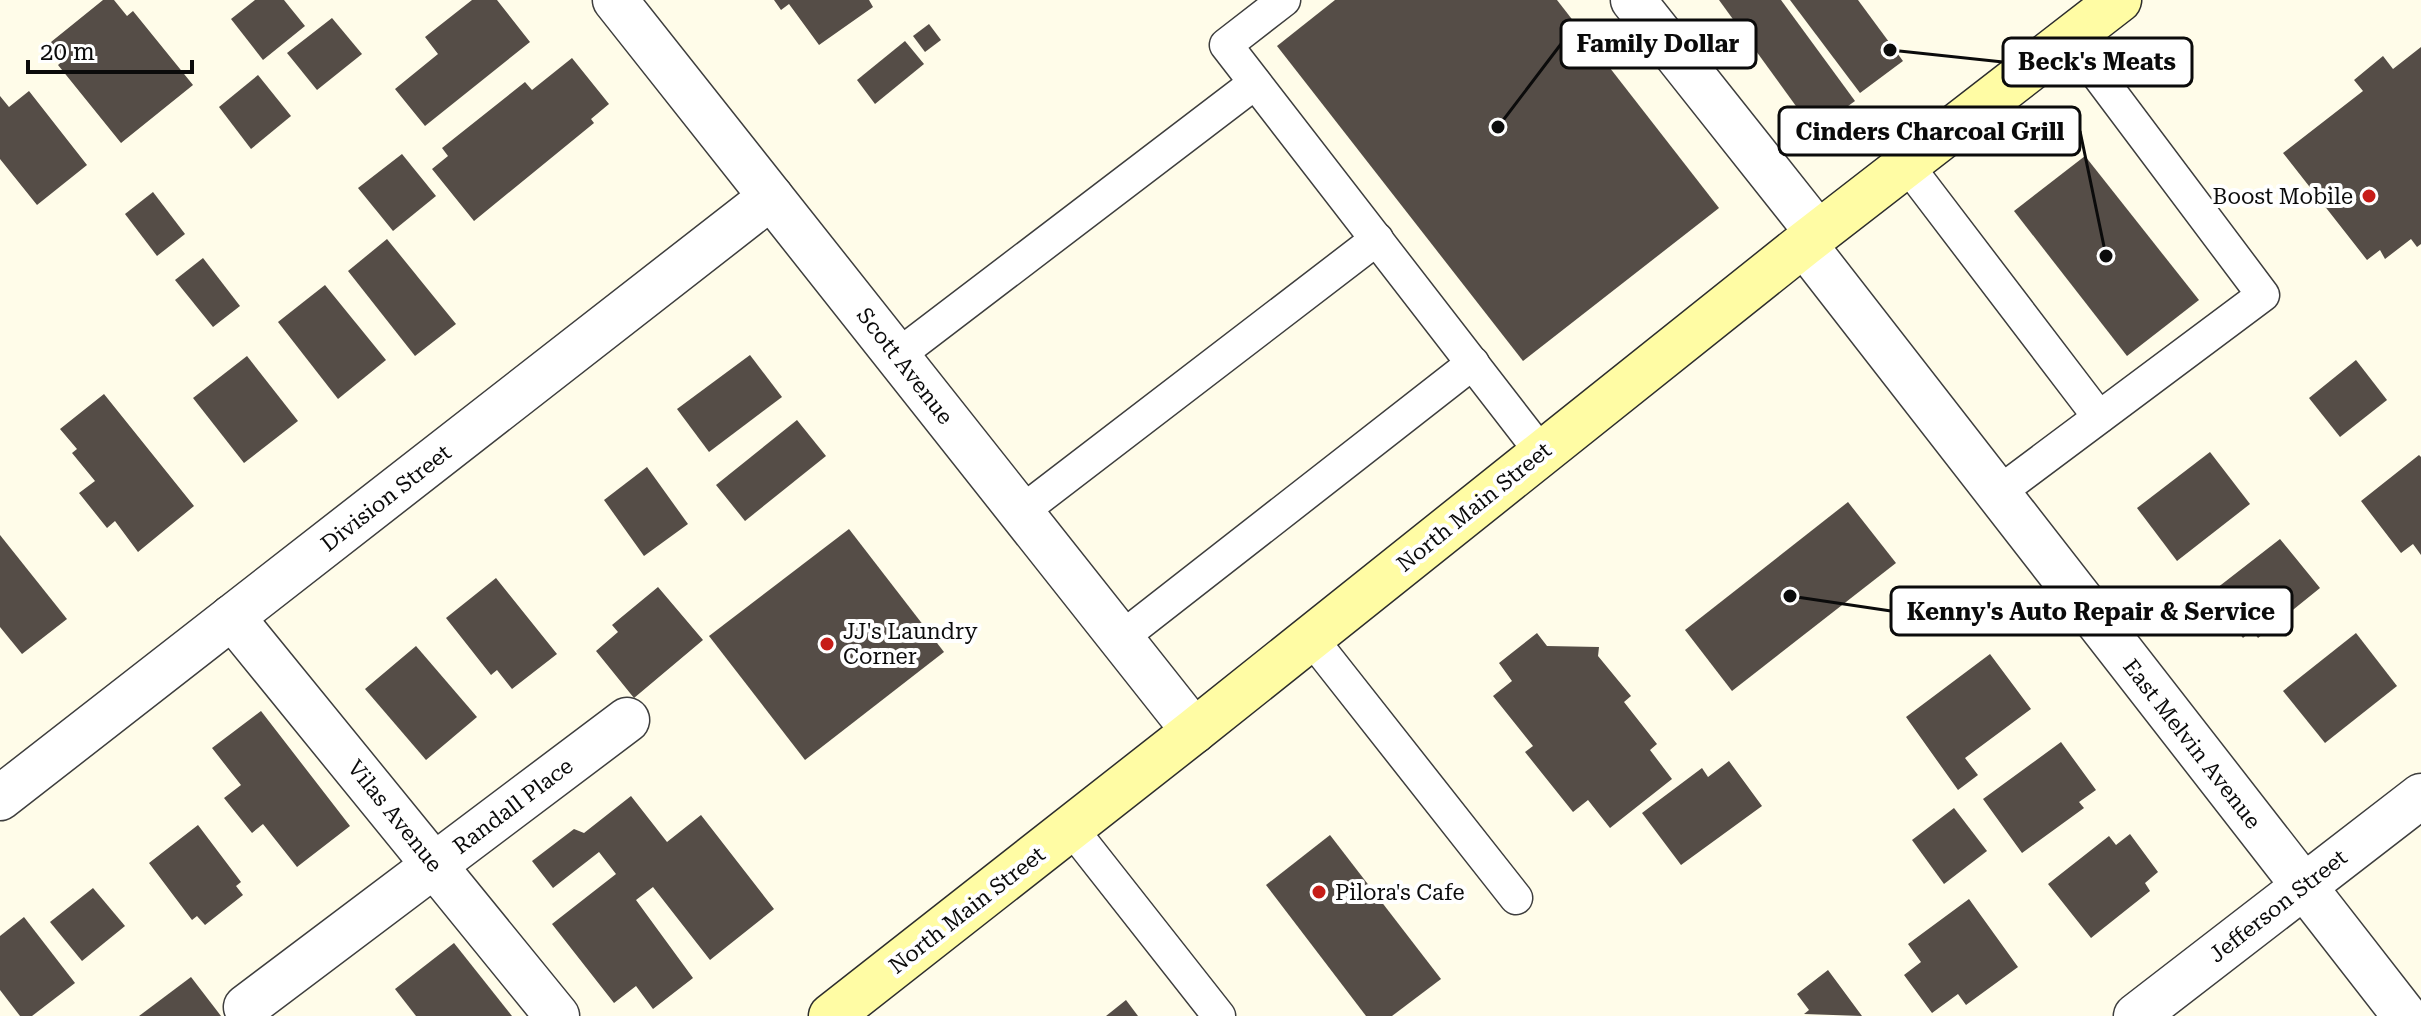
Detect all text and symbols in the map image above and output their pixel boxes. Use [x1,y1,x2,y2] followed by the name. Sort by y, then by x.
[1561,20,1756,68] callout: Family Dollar
[28,24,192,74] scale bar
[1577,30,1739,58] text: Family Dollar
[40,38,95,66] text: 20 m
[2003,38,2192,86] callout: Beck's Meats
[2018,48,2176,76] text: Beck's Meats
[1779,107,2080,155] callout: Cinders Charcoal Grill
[1796,118,2065,146] text: Cinders Charcoal Grill
[2213,184,2353,209] place label: Boost Mobile
[2360,187,2378,205] marker: Boost Mobile
[852,303,958,429] street label: Scott Avenue
[1392,437,1556,577] street label: North Main Street
[316,440,456,556] street label: Division Street
[1891,587,2292,635] callout: Kenny's Auto Repair & Service
[1907,598,2275,626] text: Kenny's Auto Repair & Service
[843,619,977,669] place label: JJ's Laundry Corner
[818,635,836,653] marker: JJ's Laundry Corner
[2118,654,2266,834] street label: East Melvin Avenue
[448,753,578,859] street label: Randall Place
[342,755,448,877] street label: Vilas Avenue
[884,841,1050,979] street label: North Main Street
[2204,844,2352,968] street label: Jefferson Street
[1335,880,1465,905] place label: Pilora's Cafe
[1310,883,1328,901] marker: Pilora's Cafe

